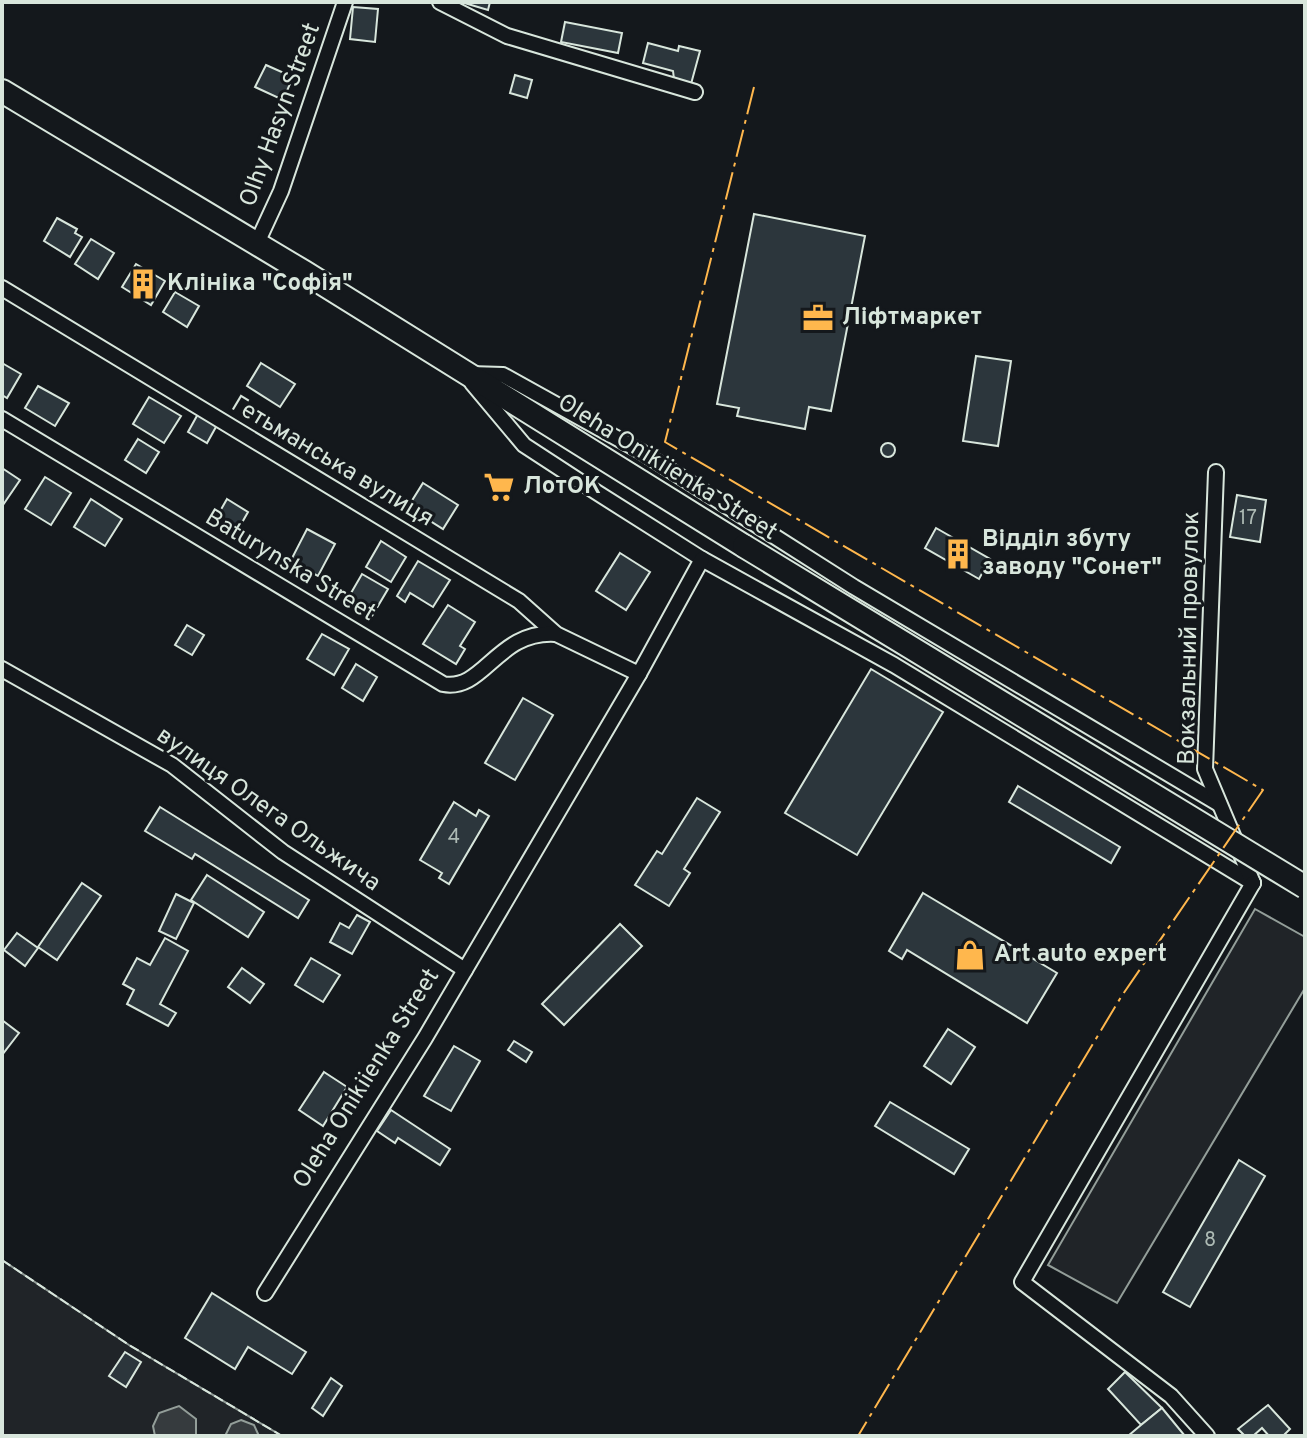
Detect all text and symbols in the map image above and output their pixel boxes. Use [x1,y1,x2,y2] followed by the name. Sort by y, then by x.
[234,19,328,211] street label: Olhy Hasyn Street
[126,267,160,301] building icon: Клініка "Софія"
[167,269,353,299] place label: Клініка "Софія"
[801,301,835,335] office icon: Ліфтмаркет
[842,303,982,333] place label: Ліфтмаркет
[551,388,783,548] street label: Oleha Onikiienka Street
[225,390,439,534] street label: Гетьманська вулиця
[482,470,516,504] supermarket icon: ЛотОК
[523,472,601,502] place label: ЛотОК
[199,503,381,629] street label: Baturynska Street
[1239,506,1257,532] house number: 17
[1173,511,1207,765] street label: Вокзальний провулок
[982,525,1162,583] place label: Відділ збуту заводу "Сонет"
[941,537,975,571] building icon: Відділ збуту заводу "Сонет"
[150,721,386,899] street label: вулиця Олега Ольжича
[448,825,460,851] house number: 4
[953,938,987,972] shop icon: Art auto expert
[994,940,1167,970] place label: Art auto expert
[287,963,447,1195] street label: Oleha Onikiienka Street
[1204,1228,1216,1254] house number: 8

